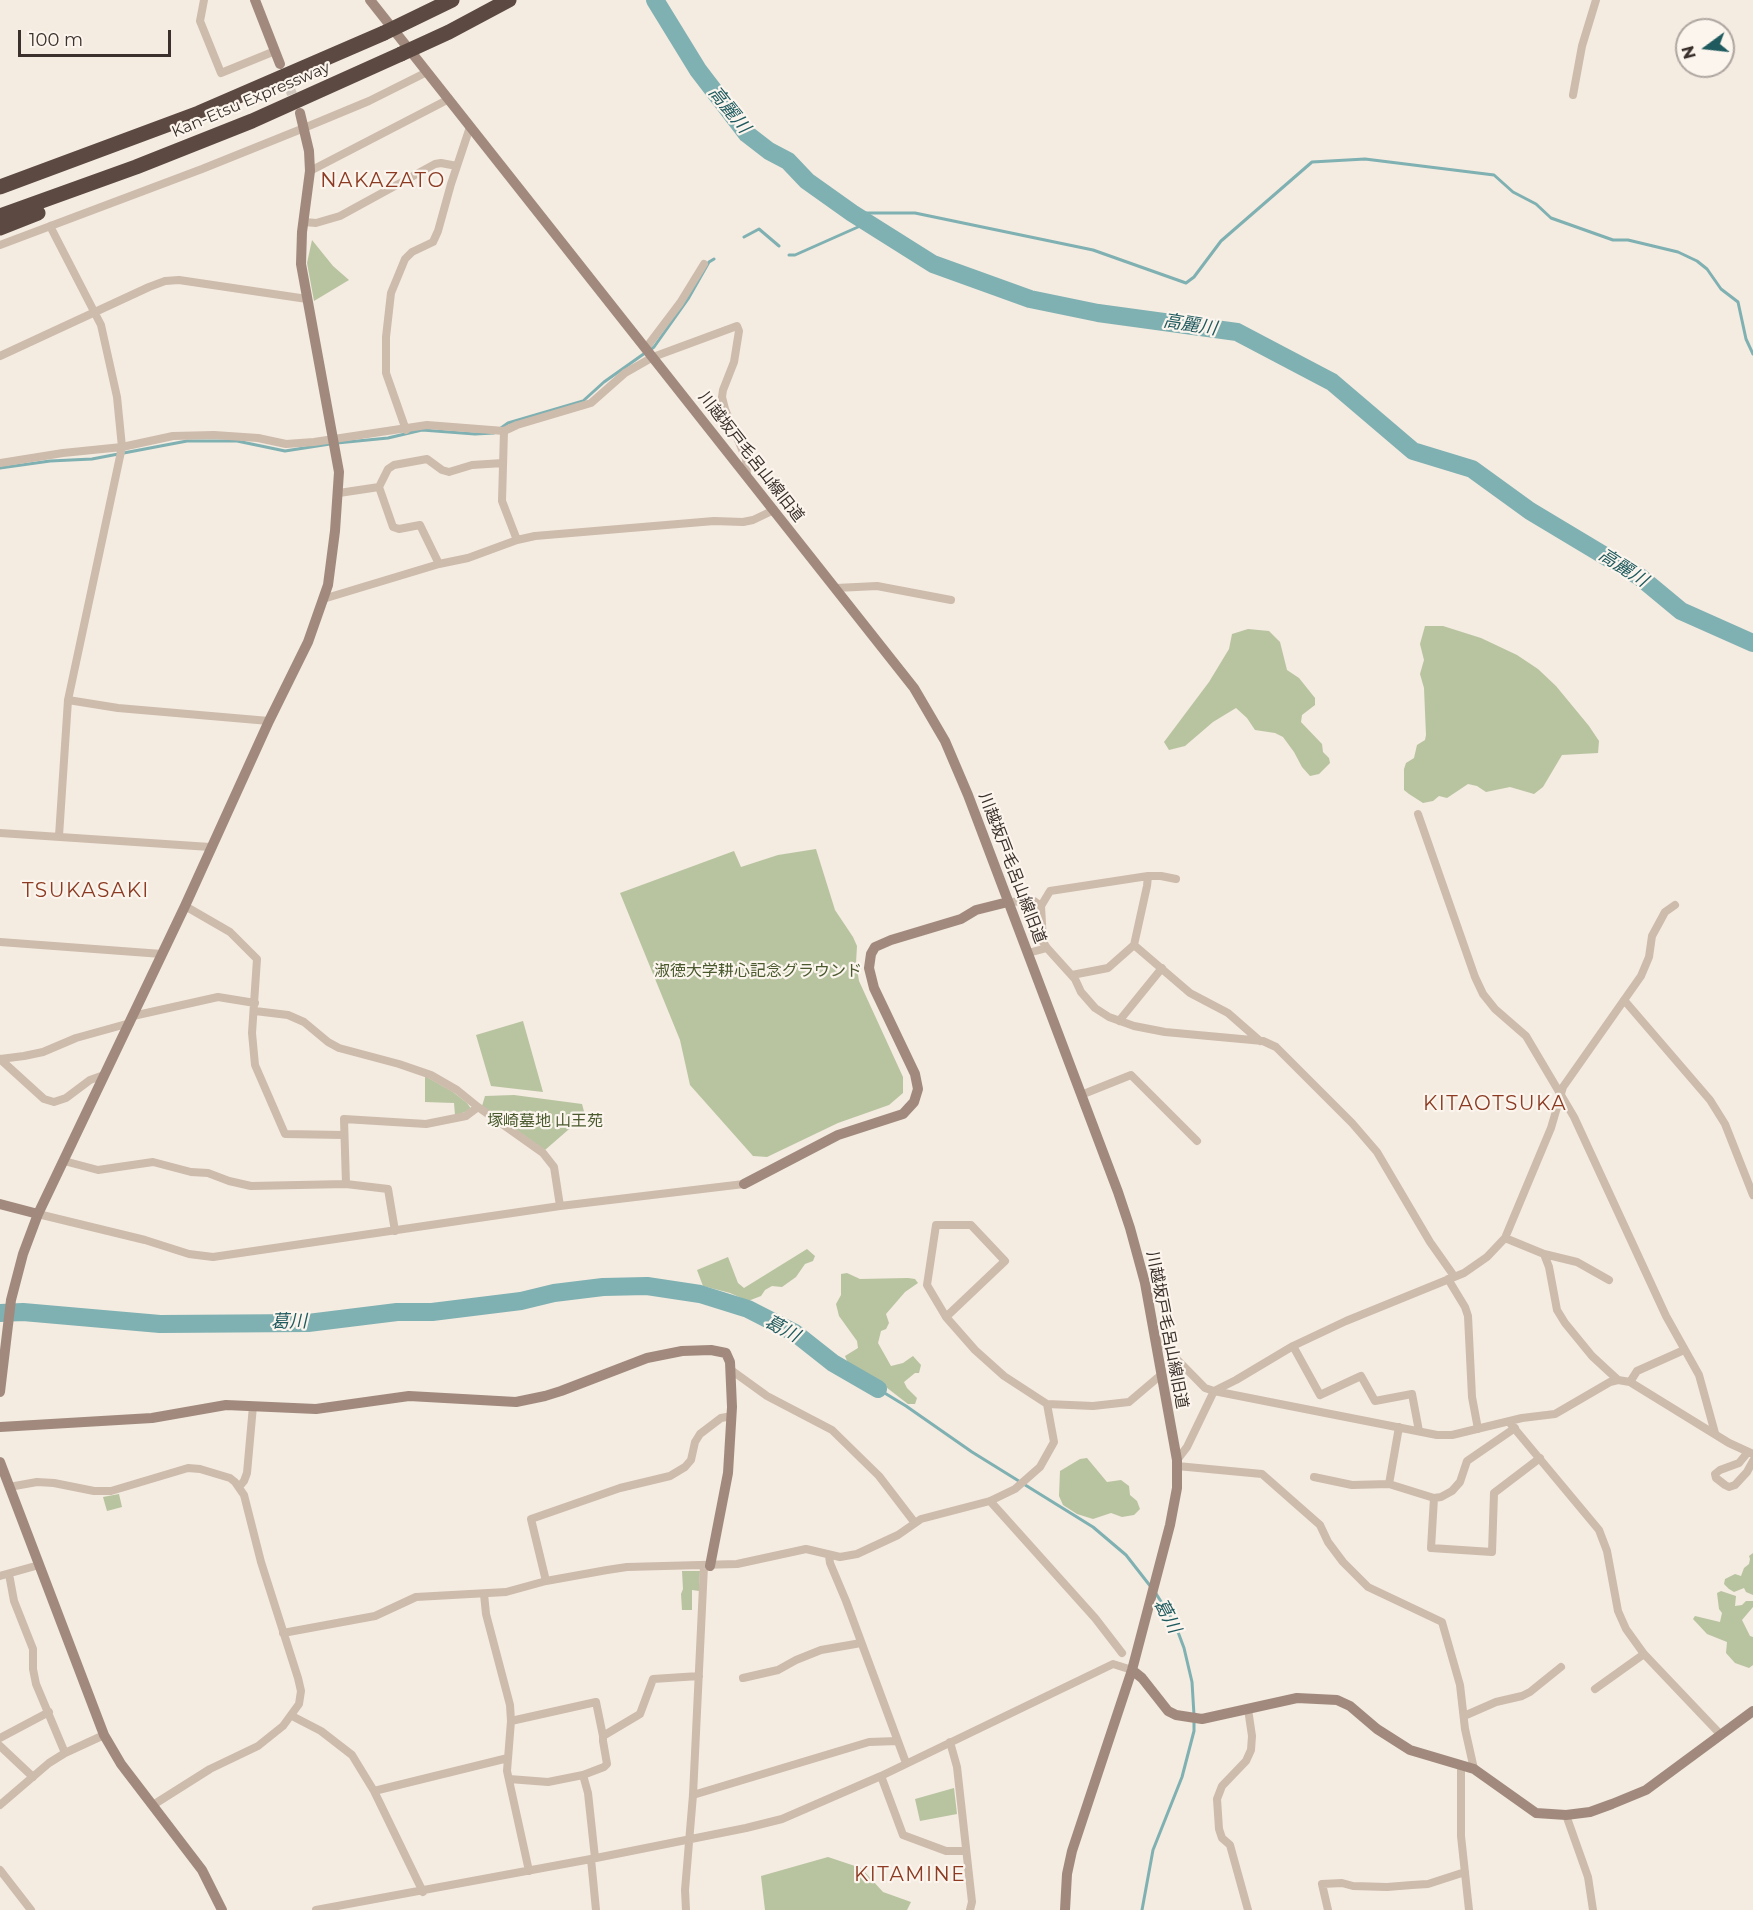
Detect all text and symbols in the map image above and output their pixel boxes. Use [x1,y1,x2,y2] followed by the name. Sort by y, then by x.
[21,18,174,56] scale bar
[1675,18,1735,78] north arrow
[29,29,83,51] text: 100 m
[1678,44,1700,61] text: N
[169,58,333,142] street label: Kan-Etsu Expressway
[704,82,754,138] water label: 高麗川
[320,169,446,193] district label: NAKAZATO
[1162,310,1218,340] water label: 高麗川
[694,388,808,526] street label: 川越坂戸毛呂山線旧道
[1594,544,1652,592] water label: 高麗川
[974,790,1050,946] street label: 川越坂戸毛呂山線旧道
[22,879,150,903] district label: TSUKASAKI
[654,961,862,981] park label: 淑徳大学耕心記念グラウンド
[1423,1092,1567,1116] district label: KITAOTSUKA
[487,1111,603,1131] park label: 塚崎墓地 山王苑
[1142,1250,1192,1410] street label: 川越坂戸毛呂山線旧道
[271,1311,307,1333] water label: 葛川
[761,1311,803,1347] water label: 葛川
[1149,1595,1185,1637] water label: 葛川
[854,1863,966,1887] district label: KITAMINE

